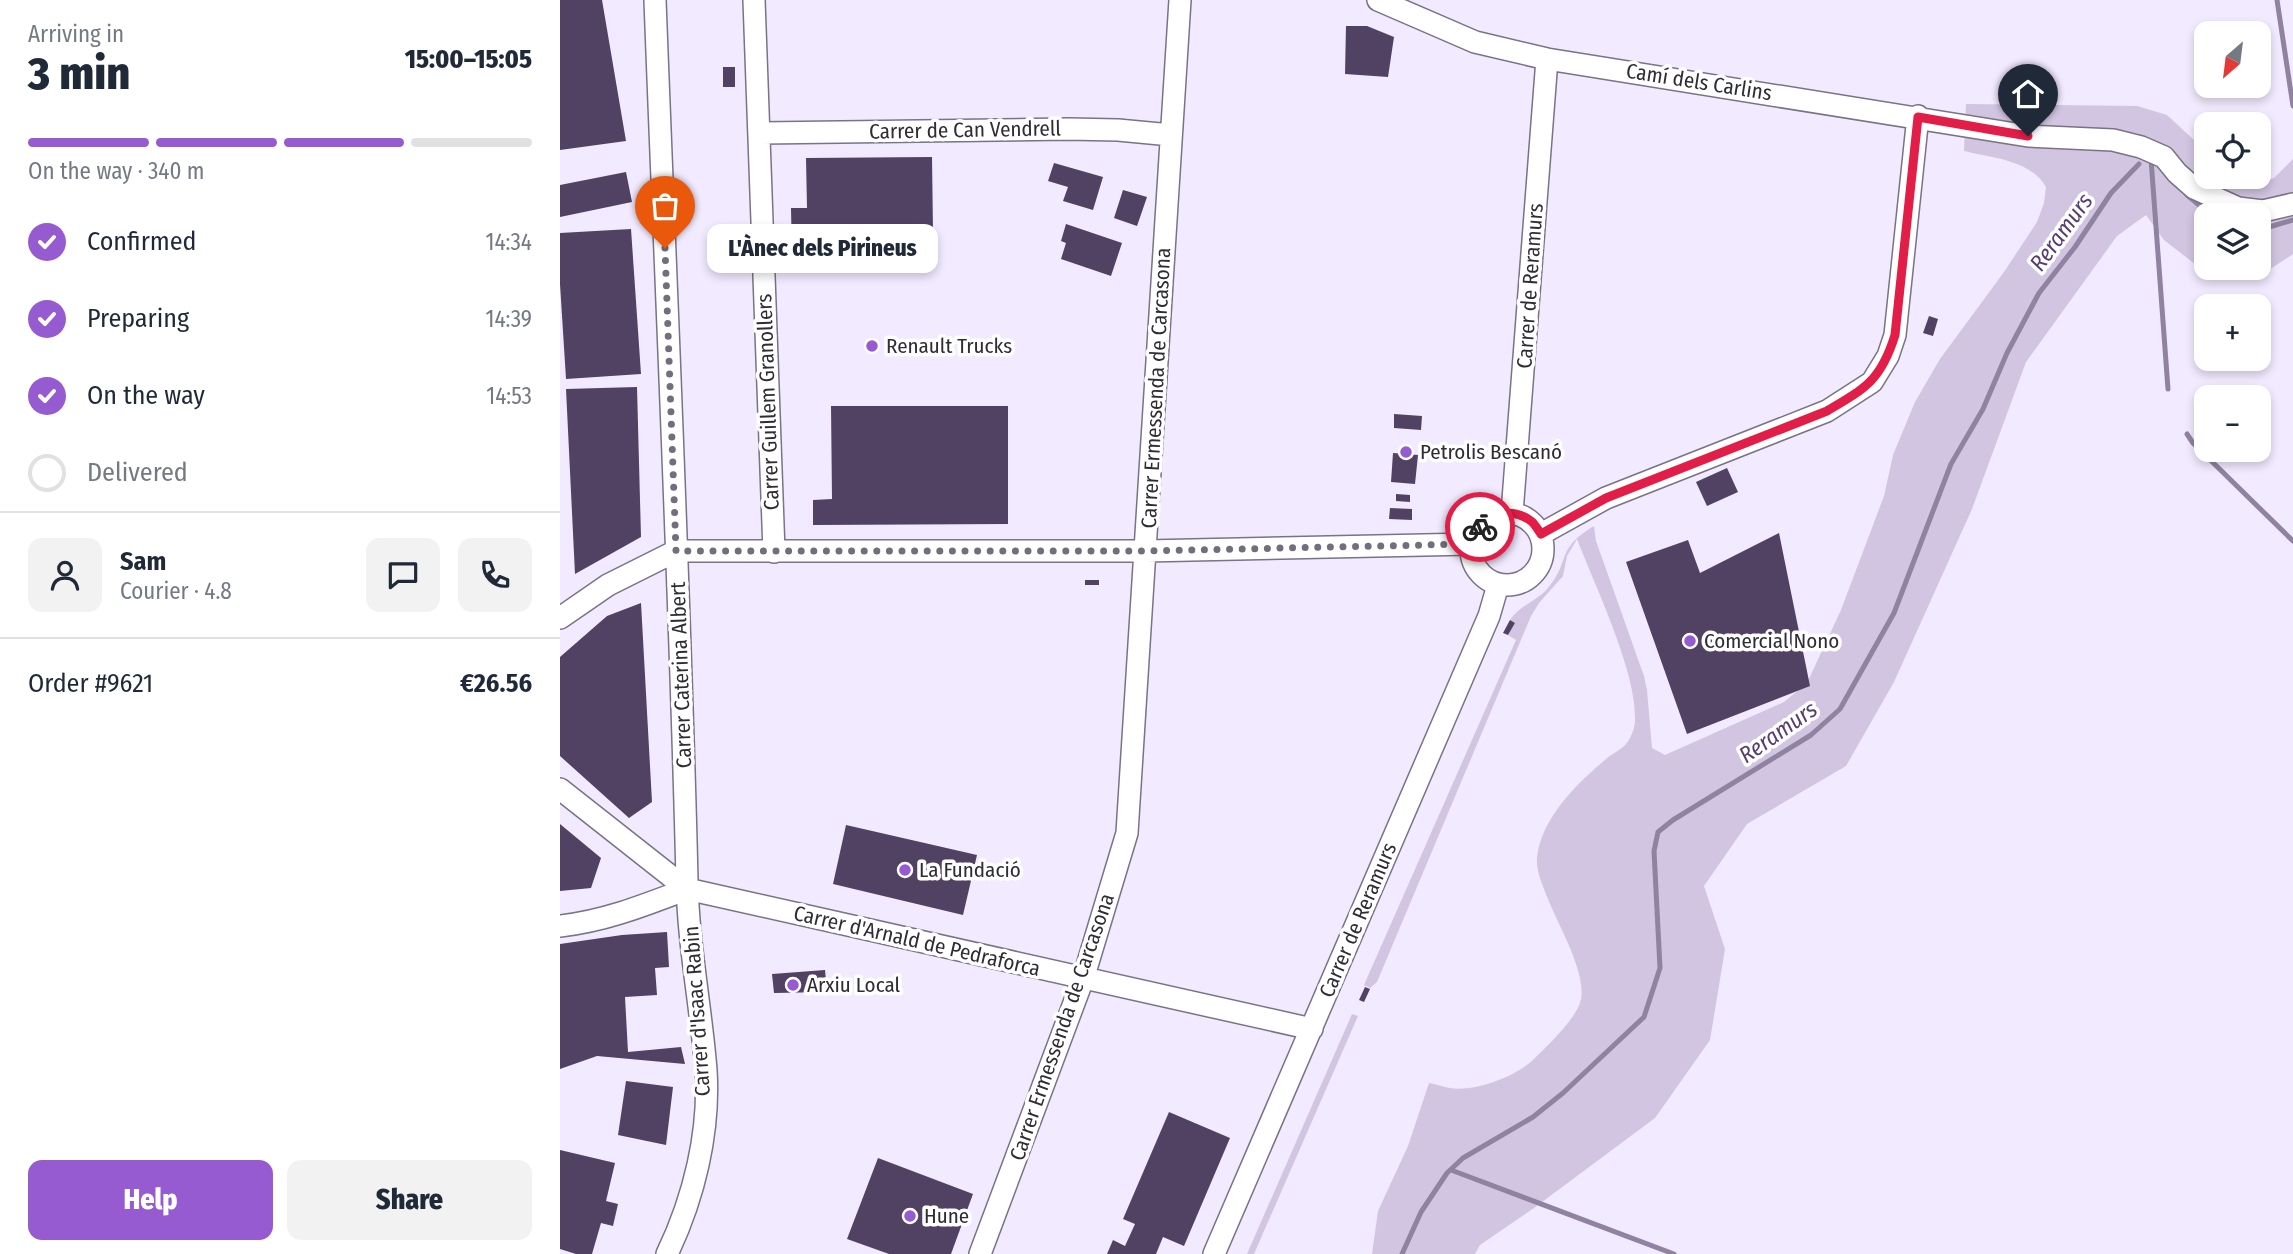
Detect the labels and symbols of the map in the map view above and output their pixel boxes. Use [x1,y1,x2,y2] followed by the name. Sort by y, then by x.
[2194,21,2272,98] north arrow
[1624,58,1774,106] street label: Camí dels Carlins
[1998,64,2058,136] pin
[869,115,1062,145] street label: Carrer de Can Vendrell
[635,176,695,248] pin
[2023,188,2099,276] water label: Reramurs
[1511,202,1549,370] street label: Carrer de Reramurs
[707,224,938,272] callout: L'Ànec dels Pirineus
[1136,247,1176,529] street label: Carrer Ermessenda de Carcasona
[751,293,785,511] street label: Carrer Guillem Granollers
[886,333,1012,359] place label: Renault Trucks
[864,338,880,354] marker: Renault Trucks
[1420,439,1562,465] place label: Petrolis Bescanó
[1398,444,1414,460] marker: Petrolis Bescanó
[1445,492,1515,562] courier
[665,581,697,769] street label: Carrer Caterina Albert
[1704,628,1839,654] place label: Comercial Nono
[1682,633,1698,649] marker: Comercial Nono
[1733,695,1823,769] water label: Reramurs
[1314,839,1402,1001] street label: Carrer de Reramurs
[919,857,1021,883] place label: La Fundació
[897,862,913,878] marker: La Fundació
[1004,890,1120,1164] street label: Carrer Ermessenda de Carcasona
[791,900,1043,982] street label: Carrer d'Arnald de Pedraforca
[678,925,716,1097] street label: Carrer d'Isaac Rabin
[807,972,901,998] place label: Arxiu Local
[785,977,801,993] marker: Arxiu Local
[924,1203,969,1229] place label: Hune
[902,1208,918,1224] marker: Hune

